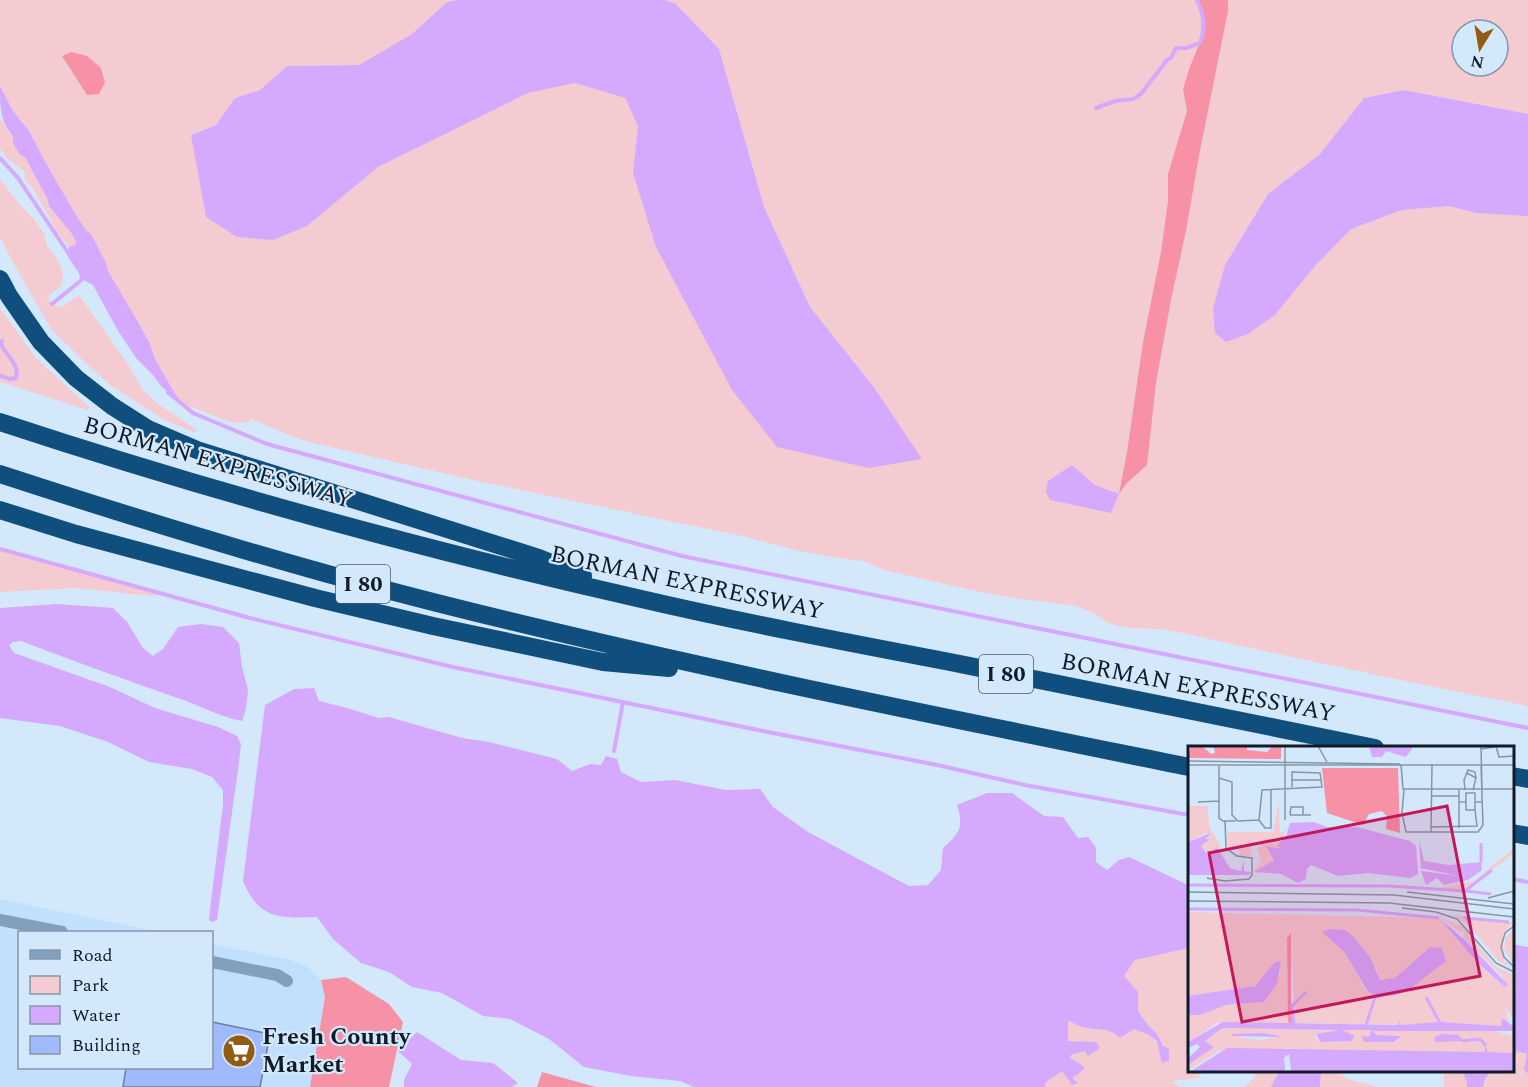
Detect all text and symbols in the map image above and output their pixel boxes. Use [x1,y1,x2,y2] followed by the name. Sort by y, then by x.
[1450,18,1510,78] north arrow
[1469,49,1486,75] text: N
[79,407,357,519] street label: BORMAN EXPRESSWAY
[547,536,827,630] street label: BORMAN EXPRESSWAY
[336,565,390,603] road number: I 80
[1058,644,1338,732] street label: BORMAN EXPRESSWAY
[979,655,1033,693] road number: I 80
[1188,746,1513,1072] inset map
[18,931,213,1069] legend
[72,942,113,969] text: Road
[72,972,109,999] text: Park
[72,1002,120,1029] text: Water
[262,1019,412,1083] place label: Fresh County Market
[72,1032,141,1059] text: Building
[221,1033,257,1069] supermarket icon: Fresh County Market

